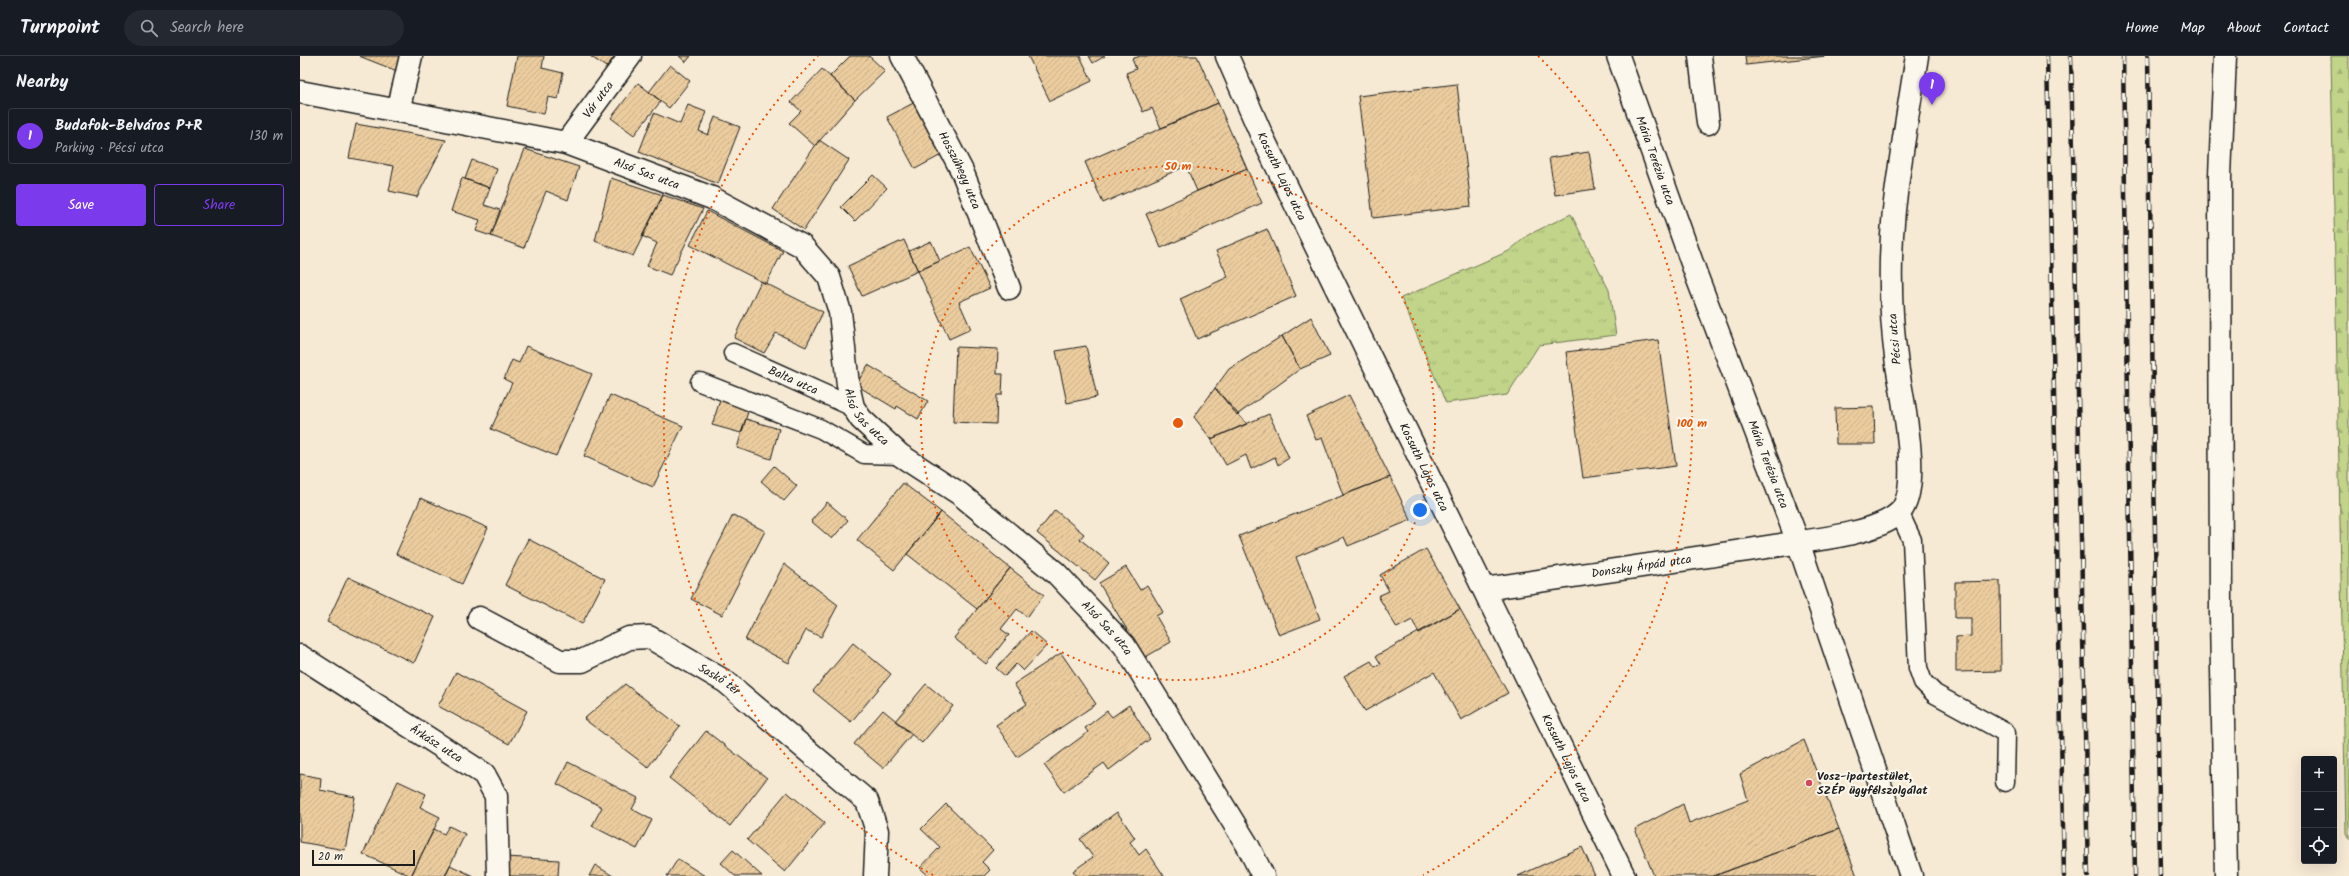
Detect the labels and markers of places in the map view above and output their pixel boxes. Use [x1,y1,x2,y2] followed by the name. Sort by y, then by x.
[1919,72,1945,105] pin: 1
[1171,416,1185,430] centre of rings
[1817,767,1928,800] place label: Vosz-ipartestület, SZÉP ügyfélszolgálat
[1804,778,1814,788] marker: Vosz-ipartestület, SZÉP ügyfélszolgálat

